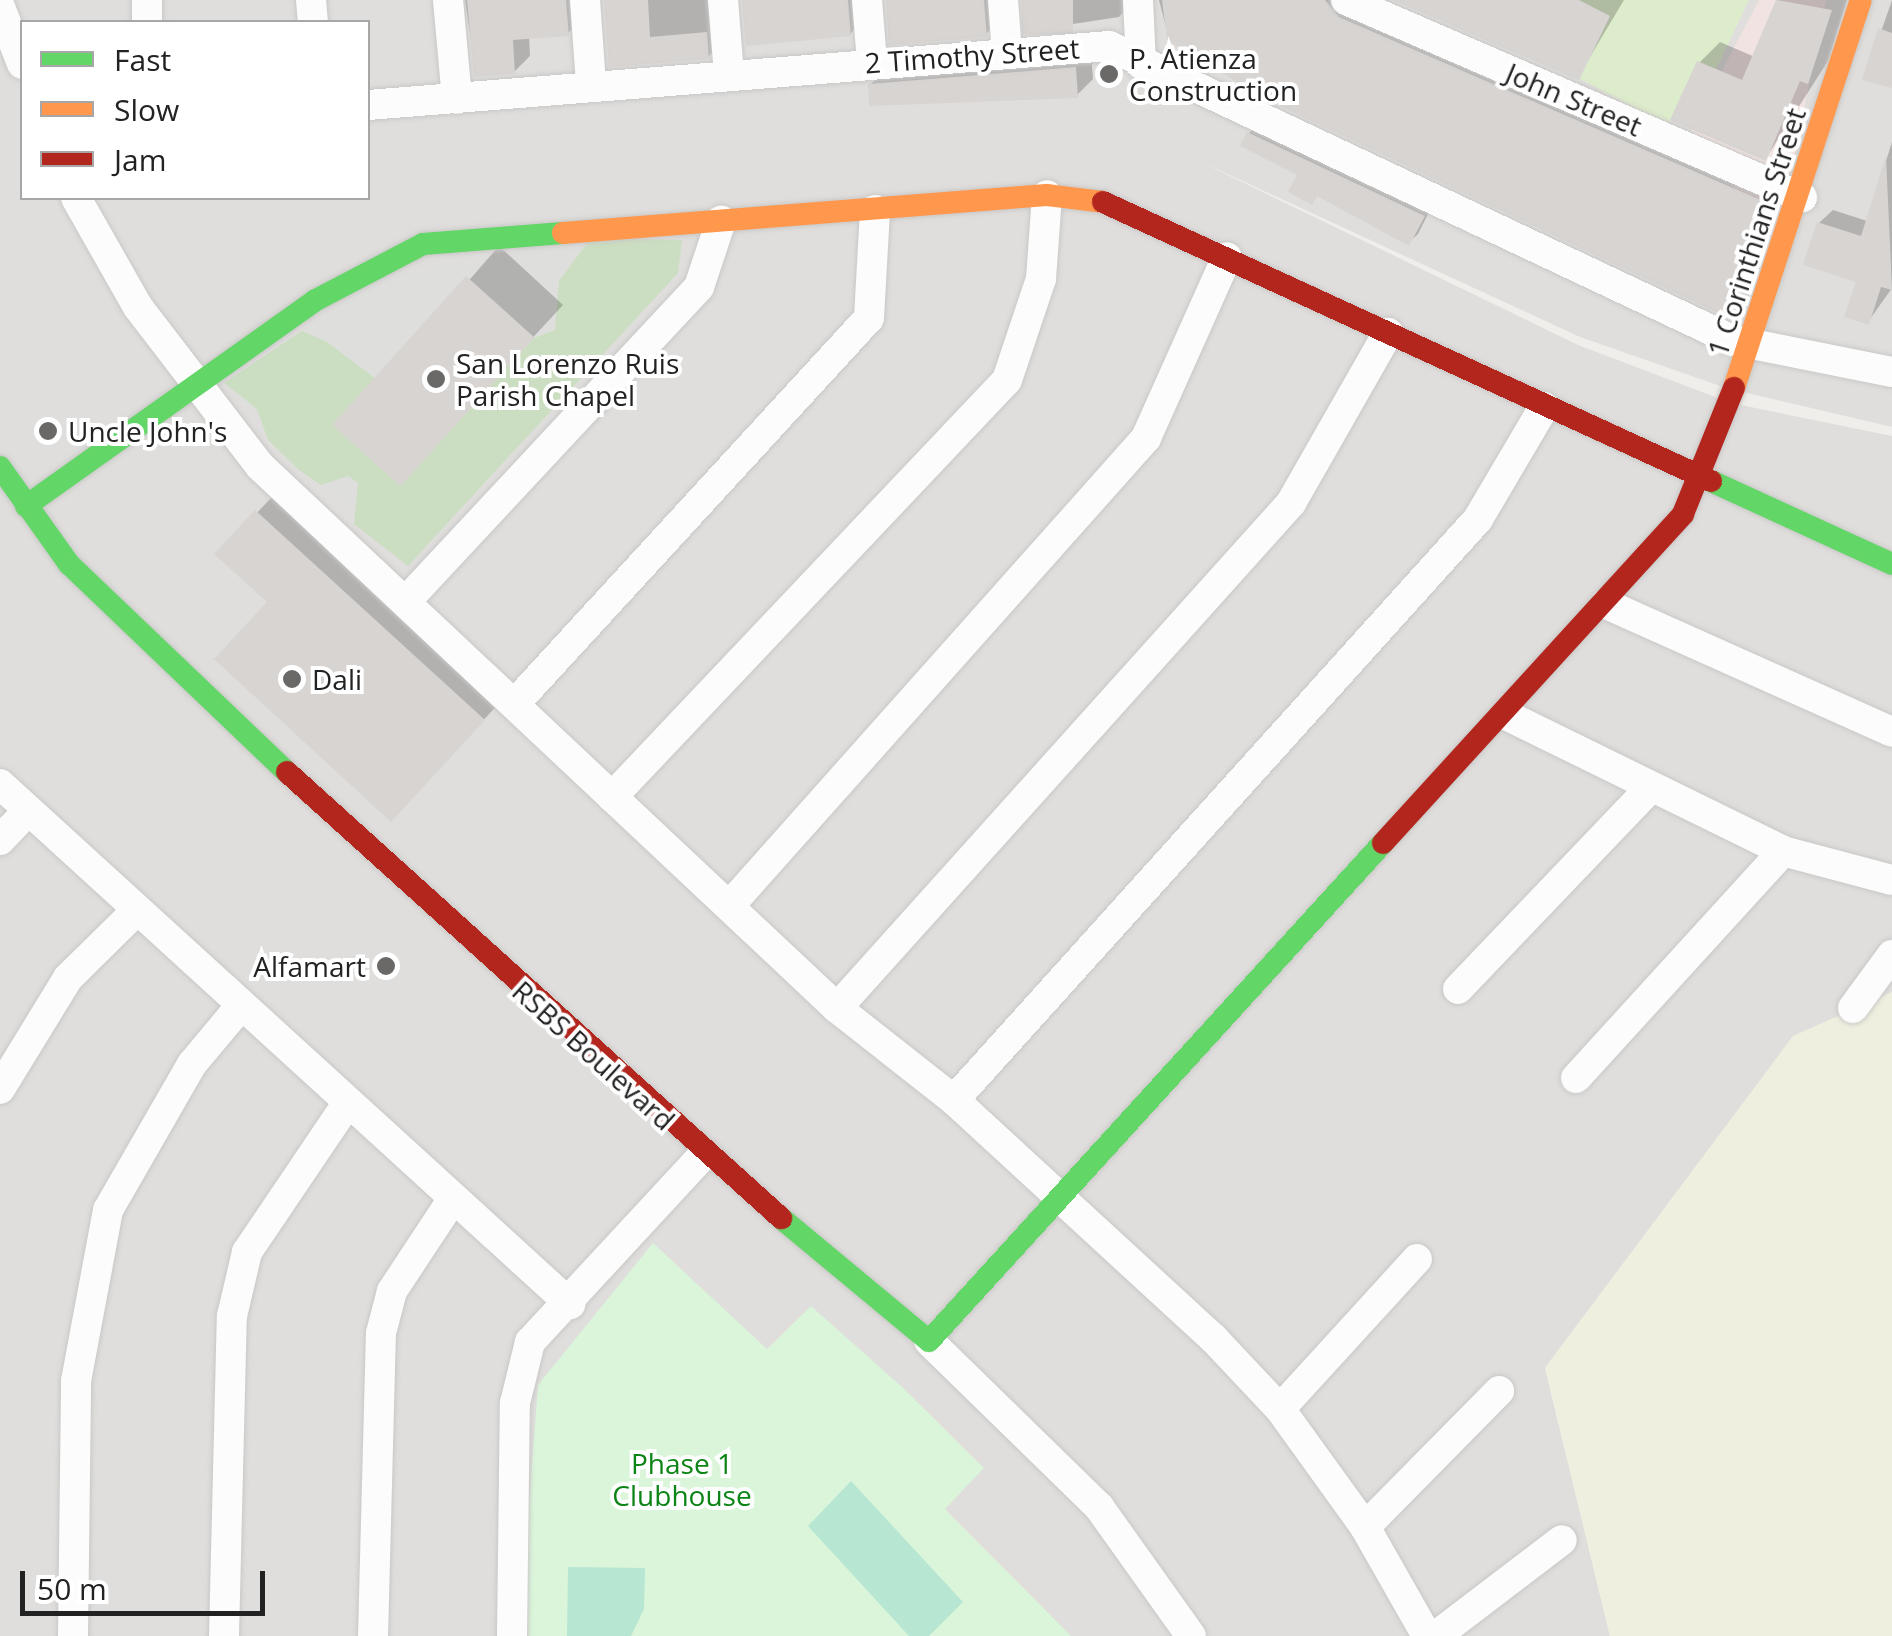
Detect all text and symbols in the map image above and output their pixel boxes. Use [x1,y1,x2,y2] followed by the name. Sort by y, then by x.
[20,20,370,200] legend
[863,31,1081,79] street label: 2 Timothy Street
[114,39,171,80] text: Fast
[1129,41,1297,107] place label: P. Atienza Construction
[1501,55,1647,143] street label: John Street
[1098,63,1120,85] marker: P. Atienza Construction
[114,89,179,130] text: Slow
[1700,104,1812,360] street label: 1 Corinthians Street
[114,139,167,180] text: Jam
[456,346,679,412] place label: San Lorenzo Ruis Parish Chapel
[425,368,447,390] marker: San Lorenzo Ruis Parish Chapel
[68,414,227,448] place label: Uncle John's
[37,420,59,442] marker: Uncle John's
[312,662,362,696] place label: Dali
[281,668,303,690] marker: Dali
[253,949,366,983] place label: Alfamart
[375,955,397,977] marker: Alfamart
[506,973,682,1137] street label: RSBS Boulevard
[612,1446,752,1512] park label: Phase 1 Clubhouse
[25,1551,270,1613] scale bar
[37,1568,107,1609] text: 50 m

